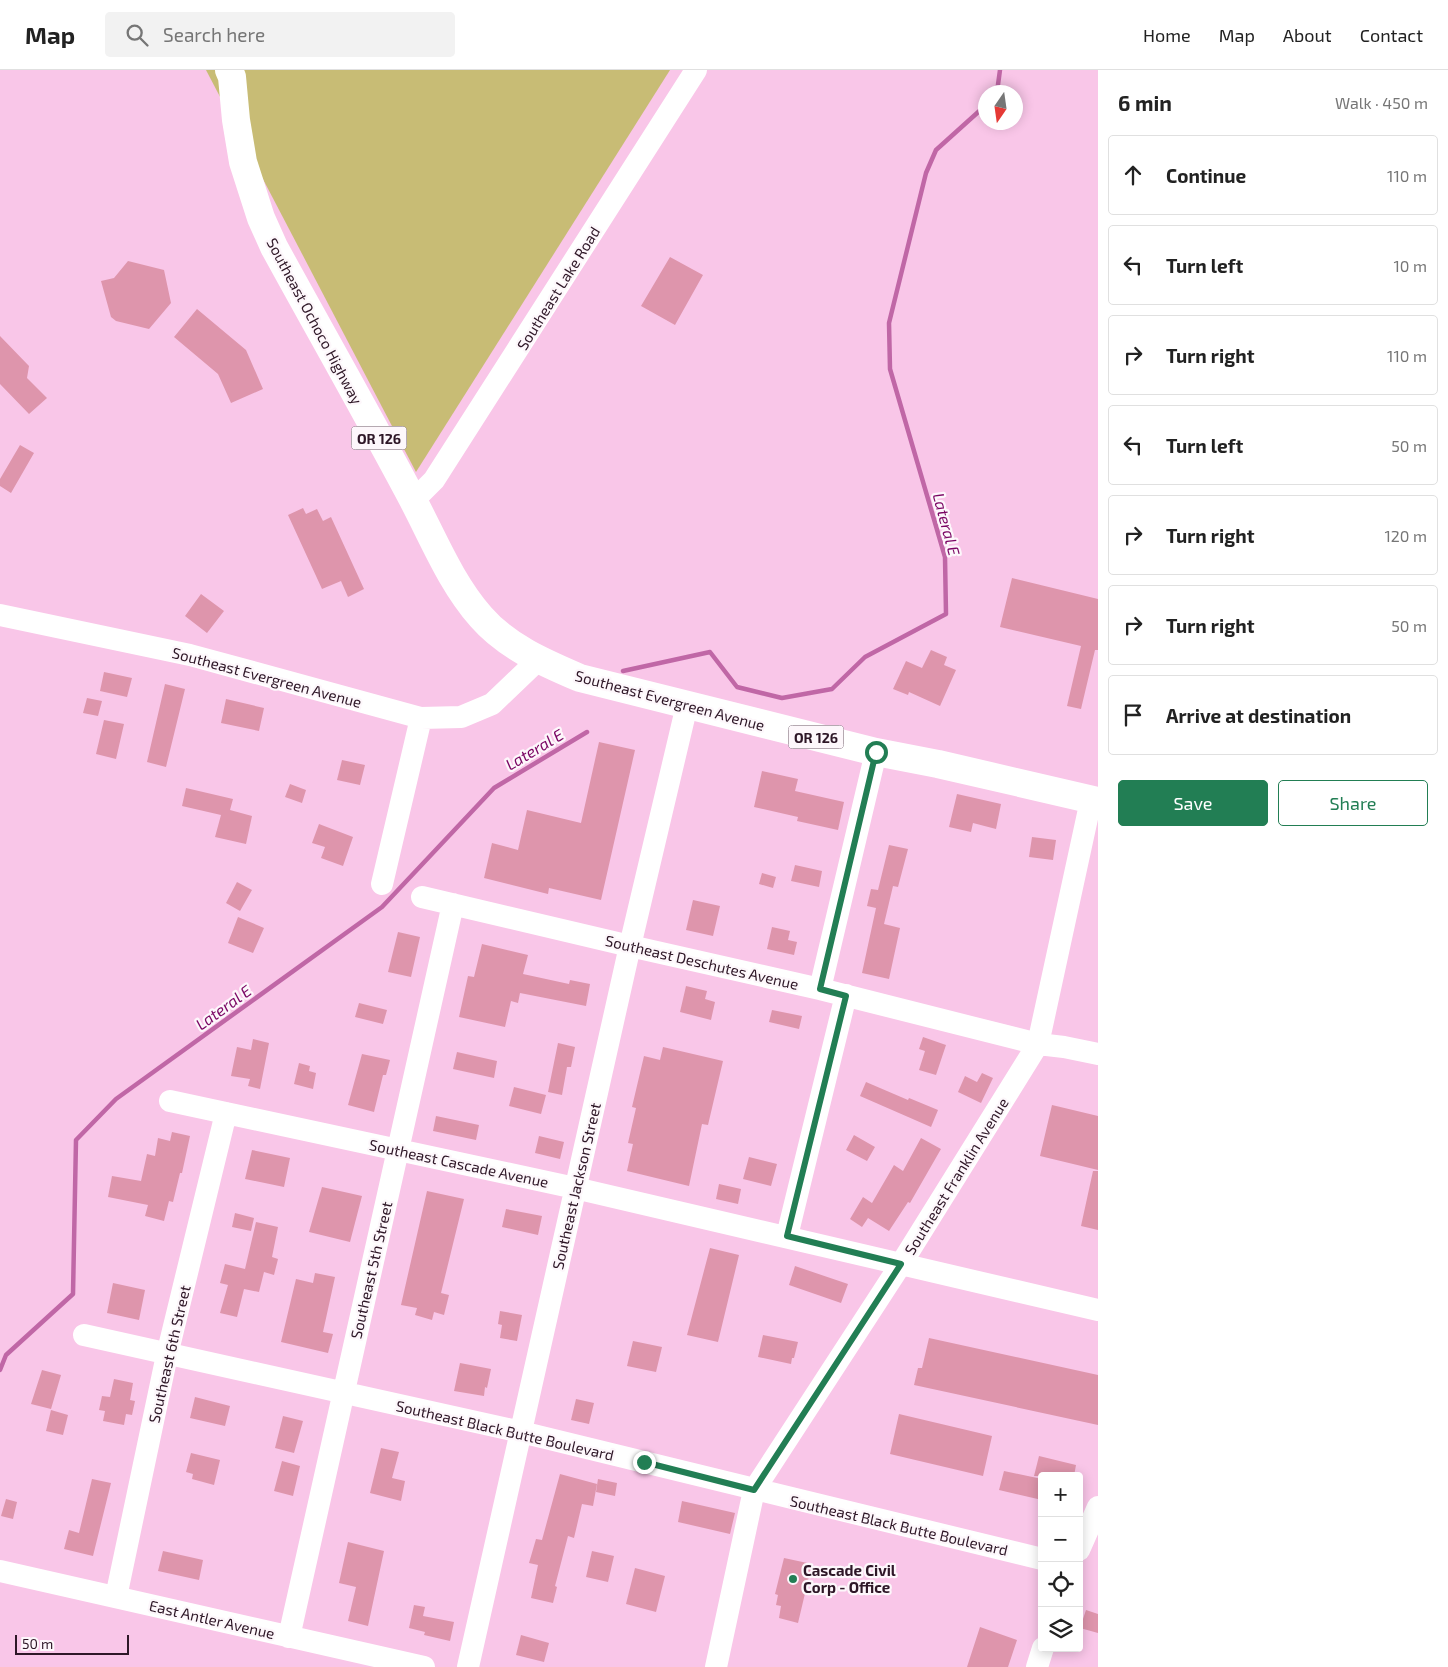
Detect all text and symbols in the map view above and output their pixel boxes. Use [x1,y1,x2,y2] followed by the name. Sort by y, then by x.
[105,12,455,57] search box
[25,20,75,49] text: Map
[123,21,151,49] icon: search
[163,23,265,46] text: Search here
[1143,24,1191,46] text: Home
[1219,24,1255,46] text: Map
[1283,24,1332,46] text: About
[1360,24,1423,46] text: Contact
[978,85,1023,130] north arrow
[1118,90,1172,115] text: 6 min
[1335,93,1428,112] text: Walk · 450 m
[1119,161,1147,189] icon: ahead
[1166,164,1246,187] text: Continue
[1387,166,1427,185] text: 110 m
[513,223,603,353] street label: Southeast Lake Road
[263,235,367,407] street label: Southeast Ochoco Highway
[1119,251,1147,279] icon: left
[1166,254,1243,277] text: Turn left
[1393,256,1427,275] text: 10 m
[1119,341,1147,369] icon: right
[1166,344,1254,367] text: Turn right
[1387,346,1427,365] text: 110 m
[352,426,406,449] road number: OR 126
[1119,431,1147,459] icon: left
[1166,434,1243,457] text: Turn left
[1391,436,1427,455] text: 50 m
[930,491,964,557] water label: Lateral E
[1119,521,1147,549] icon: right
[1166,524,1254,547] text: Turn right
[1384,526,1427,545] text: 120 m
[1119,611,1147,639] icon: right
[1166,614,1254,637] text: Turn right
[1391,616,1427,635] text: 50 m
[170,643,364,711] street label: Southeast Evergreen Avenue
[573,666,767,734] street label: Southeast Evergreen Avenue
[1119,701,1147,729] icon: arrive
[1166,704,1351,727] text: Arrive at destination
[502,724,566,774] water label: Lateral E
[788,726,844,749] road number: OR 126
[865,741,888,764] route start
[1118,780,1268,826] button: Save
[1278,780,1428,826] button: Share
[604,931,800,993] street label: Southeast Deschutes Avenue
[192,980,255,1034] water label: Lateral E
[900,1094,1012,1258] street label: Southeast Franklin Avenue
[548,1101,604,1271] street label: Southeast Jackson Street
[368,1135,550,1191] street label: Southeast Cascade Avenue
[346,1199,396,1340] street label: Southeast 5th Street
[144,1283,194,1425] street label: Southeast 6th Street
[394,1396,616,1464] street label: Southeast Black Butte Boulevard
[633,1451,656,1474] route end
[1038,1472,1083,1652] map controls
[1038,1472,1083,1517] button: +
[788,1491,1010,1559] street label: Southeast Black Butte Boulevard
[1038,1517,1083,1562] button: −
[803,1561,896,1596] place label: Cascade Civil Corp - Office
[1038,1562,1083,1607] button: locate
[787,1573,799,1585] marker: Cascade Civil Corp - Office
[148,1596,276,1642] street label: East Antler Avenue
[1038,1607,1083,1652] button: layers
[15,1632,129,1655] scale bar
[22,1635,53,1652] text: 50 m

